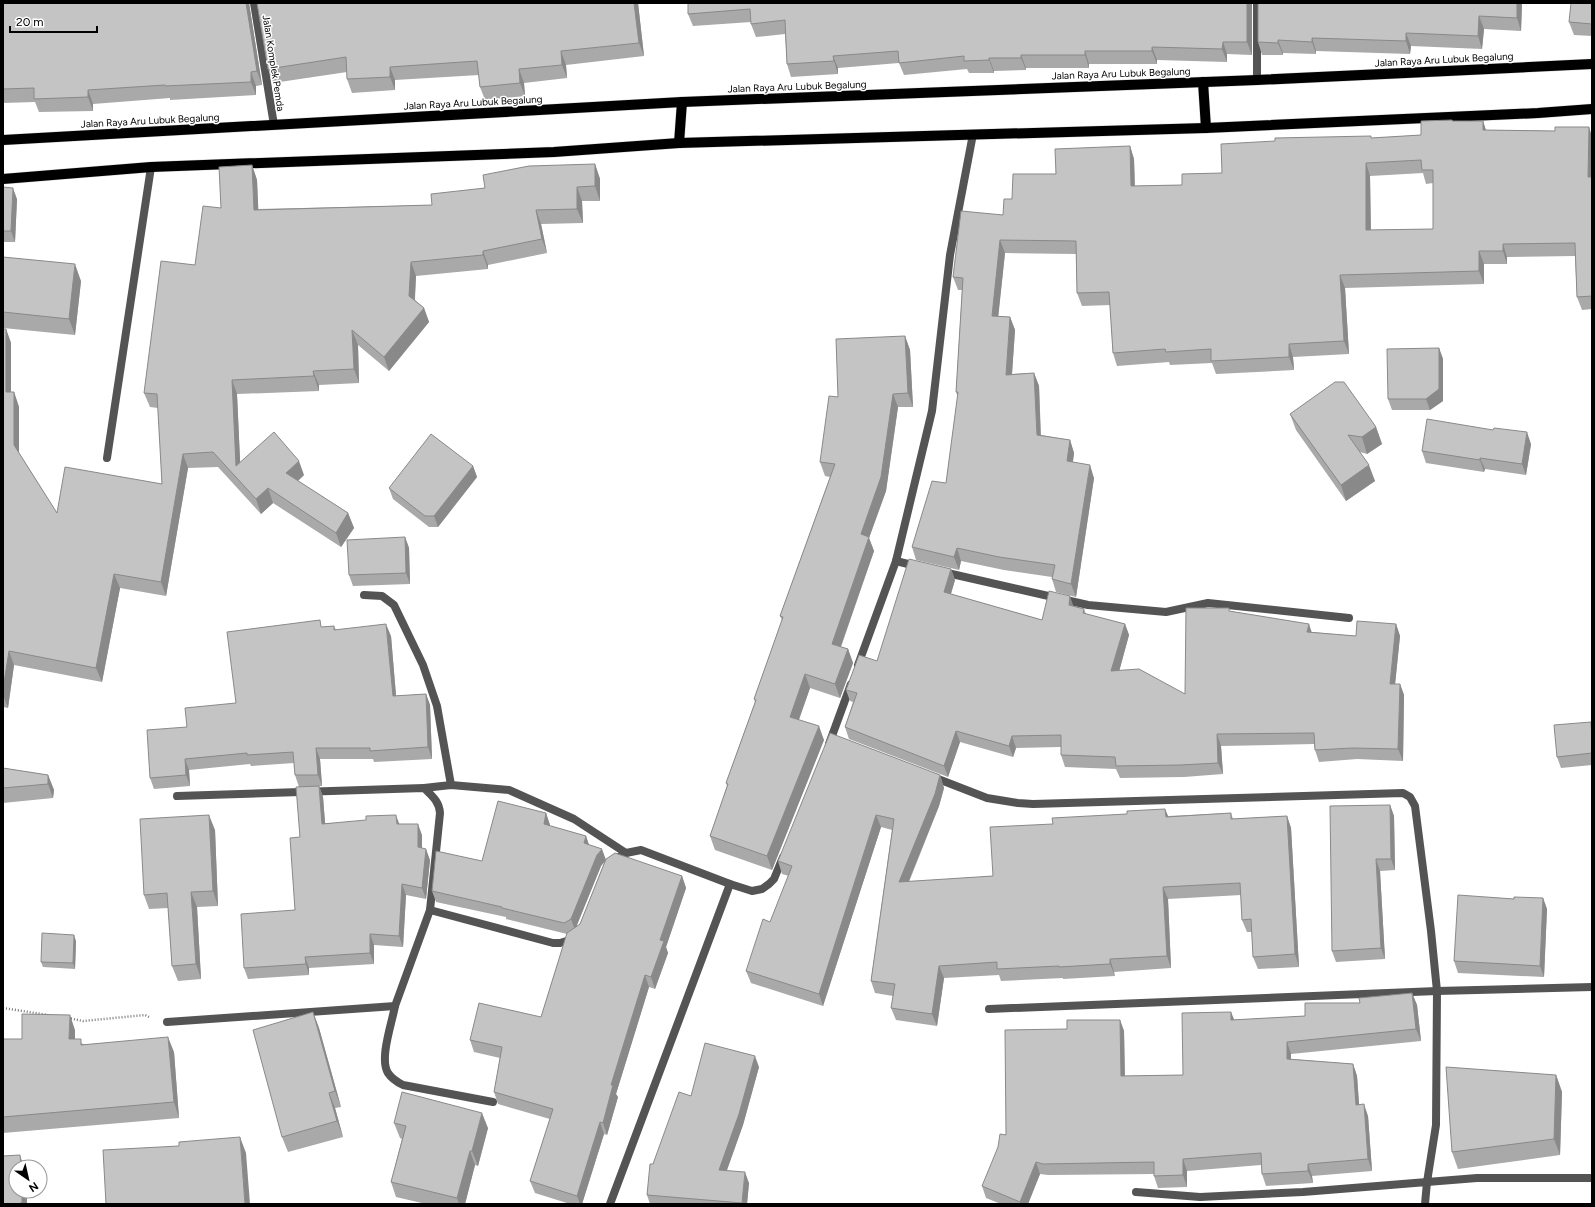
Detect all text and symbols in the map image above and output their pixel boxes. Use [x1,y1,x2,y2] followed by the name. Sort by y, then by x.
[10,8,97,34] scale bar
[259,14,288,112] street label: Jalan Komplek Pemda
[16,15,44,29] text: 20 m
[1374,49,1514,70] street label: Jalan Raya Aru Lubuk Begalung
[1051,65,1191,82] street label: Jalan Raya Aru Lubuk Begalung
[727,78,867,95] street label: Jalan Raya Aru Lubuk Begalung
[403,92,543,113] street label: Jalan Raya Aru Lubuk Begalung
[80,110,220,131] street label: Jalan Raya Aru Lubuk Begalung
[8,1159,48,1199] north arrow
[26,1179,40,1195] text: N

